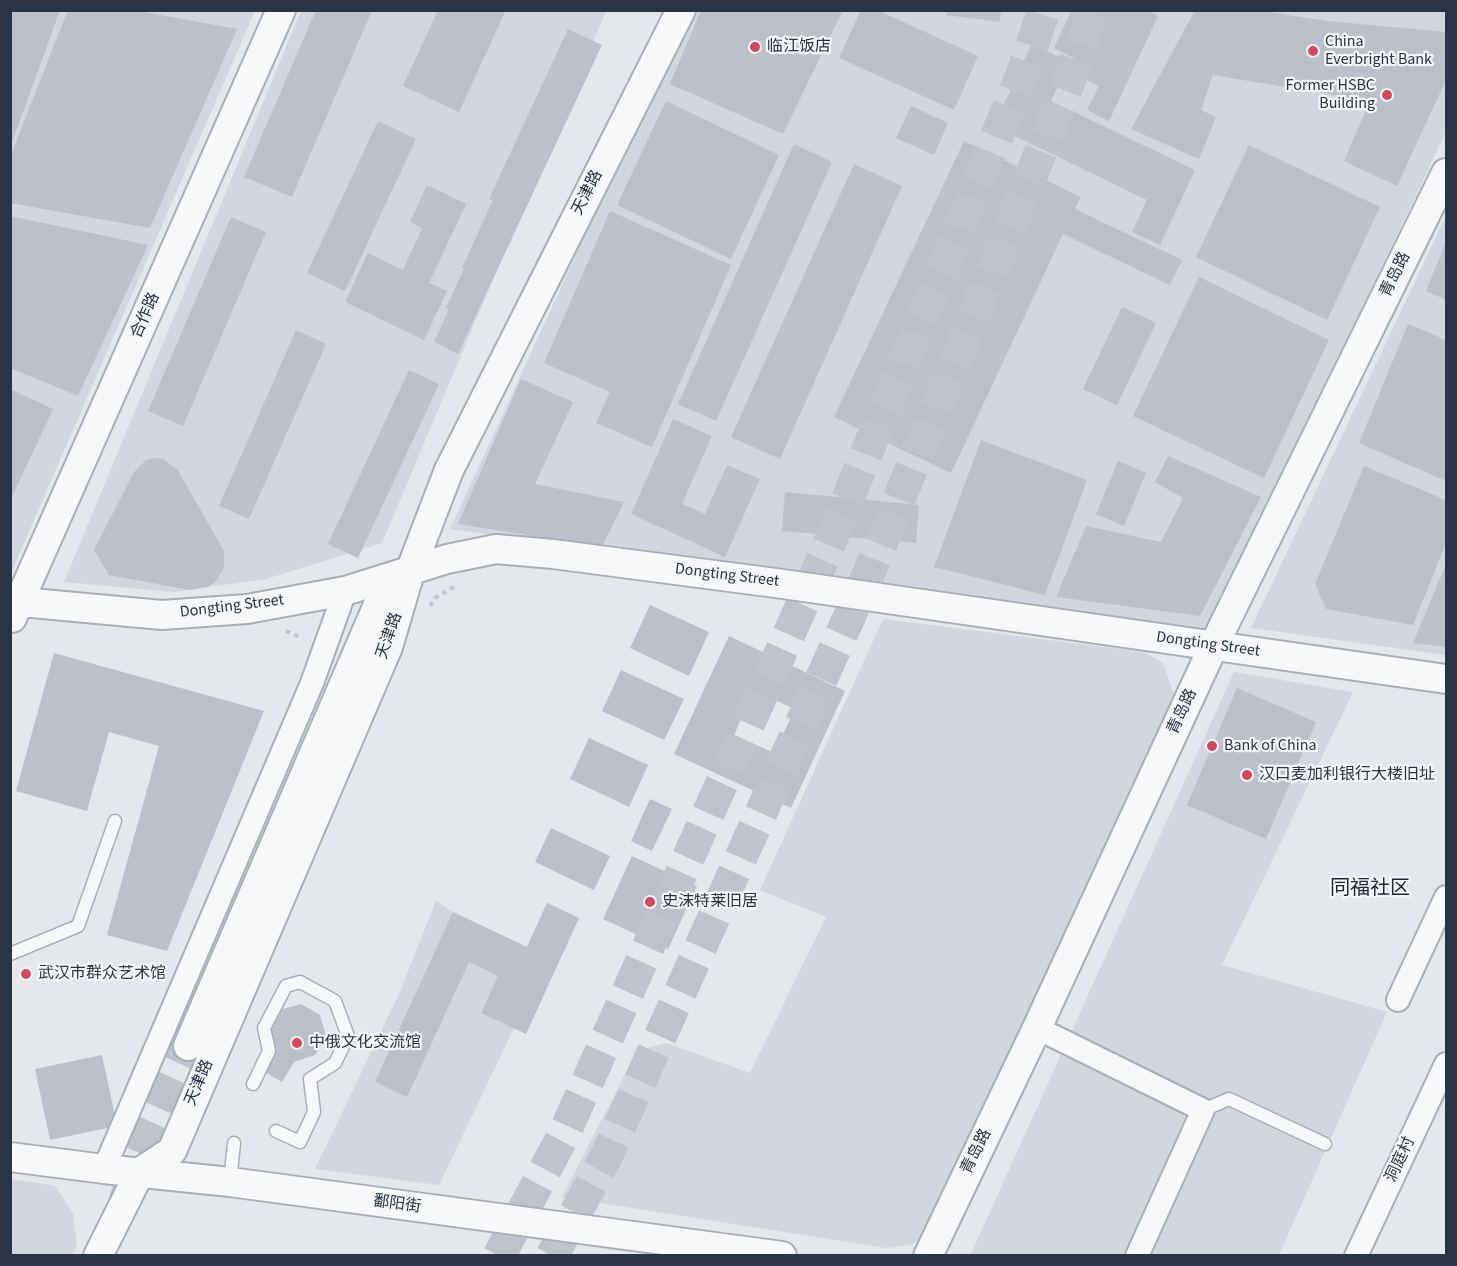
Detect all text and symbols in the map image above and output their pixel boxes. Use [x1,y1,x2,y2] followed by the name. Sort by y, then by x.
[1325,32,1432,70] place label: China Everbright Bank
[767,37,831,57] place label: 临江饭店
[748,40,762,54] marker: 临江饭店
[1306,44,1320,58] marker: China Everbright Bank
[1286,76,1375,114] place label: Former HSBC Building
[1380,88,1394,102] marker: Former HSBC Building
[569,167,607,219] street label: 天津路
[1377,249,1415,301] street label: 青岛路
[127,290,165,342] street label: 合作路
[674,560,780,592] street label: Dongting Street
[179,591,285,623] street label: Dongting Street
[373,610,407,662] street label: 天津路
[1155,628,1261,662] street label: Dongting Street
[1164,686,1202,738] street label: 青岛路
[1224,736,1316,756] place label: Bank of China
[1205,739,1219,753] marker: Bank of China
[1259,765,1435,785] place label: 汉口麦加利银行大楼旧址
[1240,768,1254,782] marker: 汉口麦加利银行大楼旧址
[1330,878,1410,902] district label: 同福社区
[662,892,758,912] place label: 史沫特莱旧居
[643,895,657,909] marker: 史沫特莱旧居
[38,964,166,984] place label: 武汉市群众艺术馆
[19,967,33,981] marker: 武汉市群众艺术馆
[309,1033,421,1053] place label: 中俄文化交流馆
[290,1036,304,1050] marker: 中俄文化交流馆
[182,1057,218,1109] street label: 天津路
[958,1126,996,1178] street label: 青岛路
[1382,1134,1420,1186] street label: 洞庭村
[372,1192,422,1218] street label: 鄱阳街

